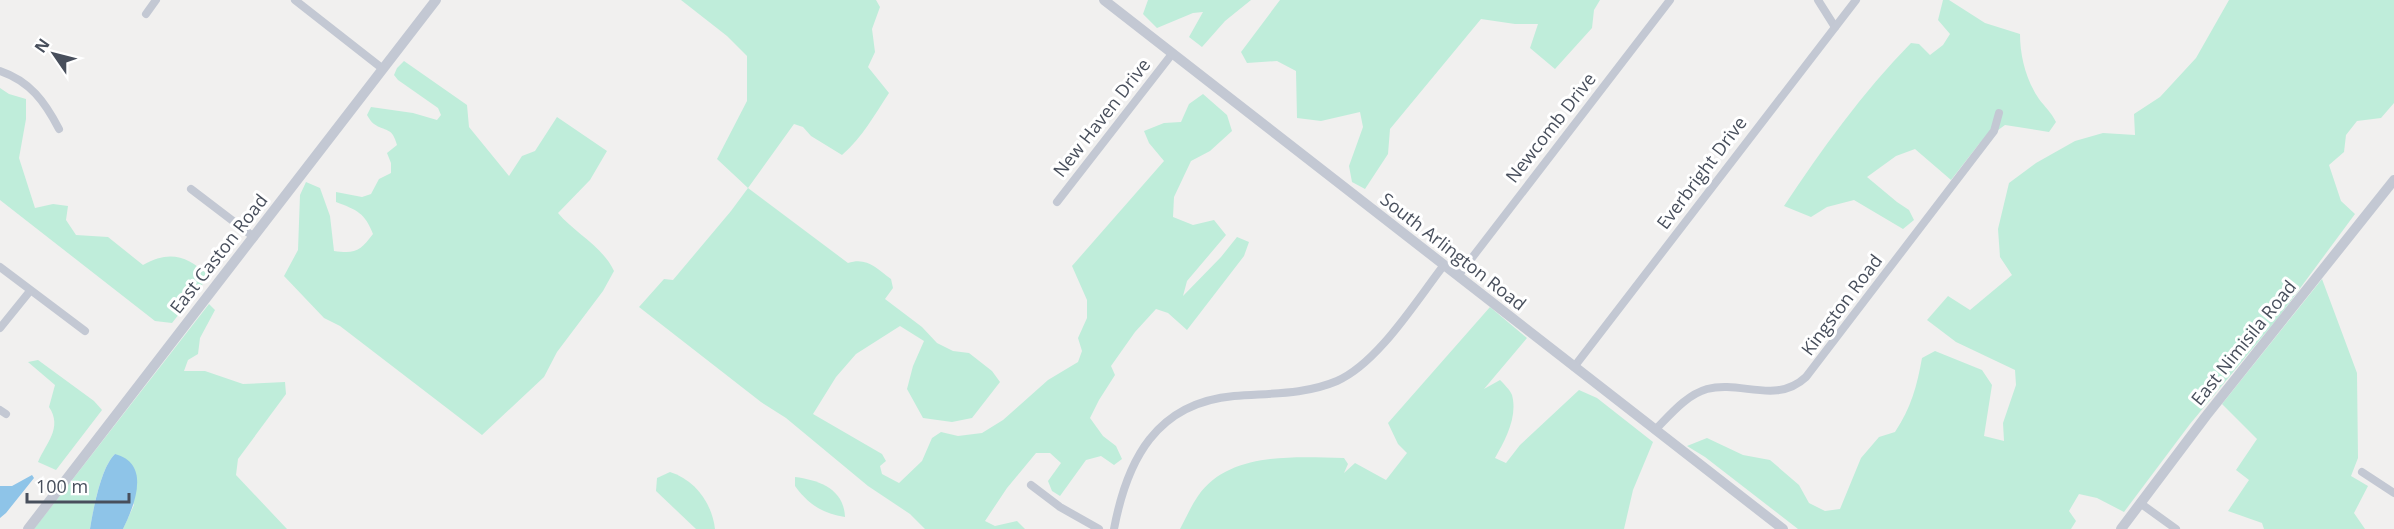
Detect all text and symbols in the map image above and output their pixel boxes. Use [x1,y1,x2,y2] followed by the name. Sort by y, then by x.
[24,24,84,84] north arrow
[29,34,54,57] text: N
[1047,53,1155,182] street label: New Haven Drive
[1500,67,1601,187] street label: Newcomb Drive
[1651,111,1752,234] street label: Everbright Drive
[1376,187,1531,316] street label: South Arlington Road
[164,189,272,318] street label: East Caston Road
[1795,249,1887,360] street label: Kingston Road
[2185,275,2301,410] street label: East Nimisila Road
[27,466,129,504] scale bar
[36,474,88,498] text: 100 m

